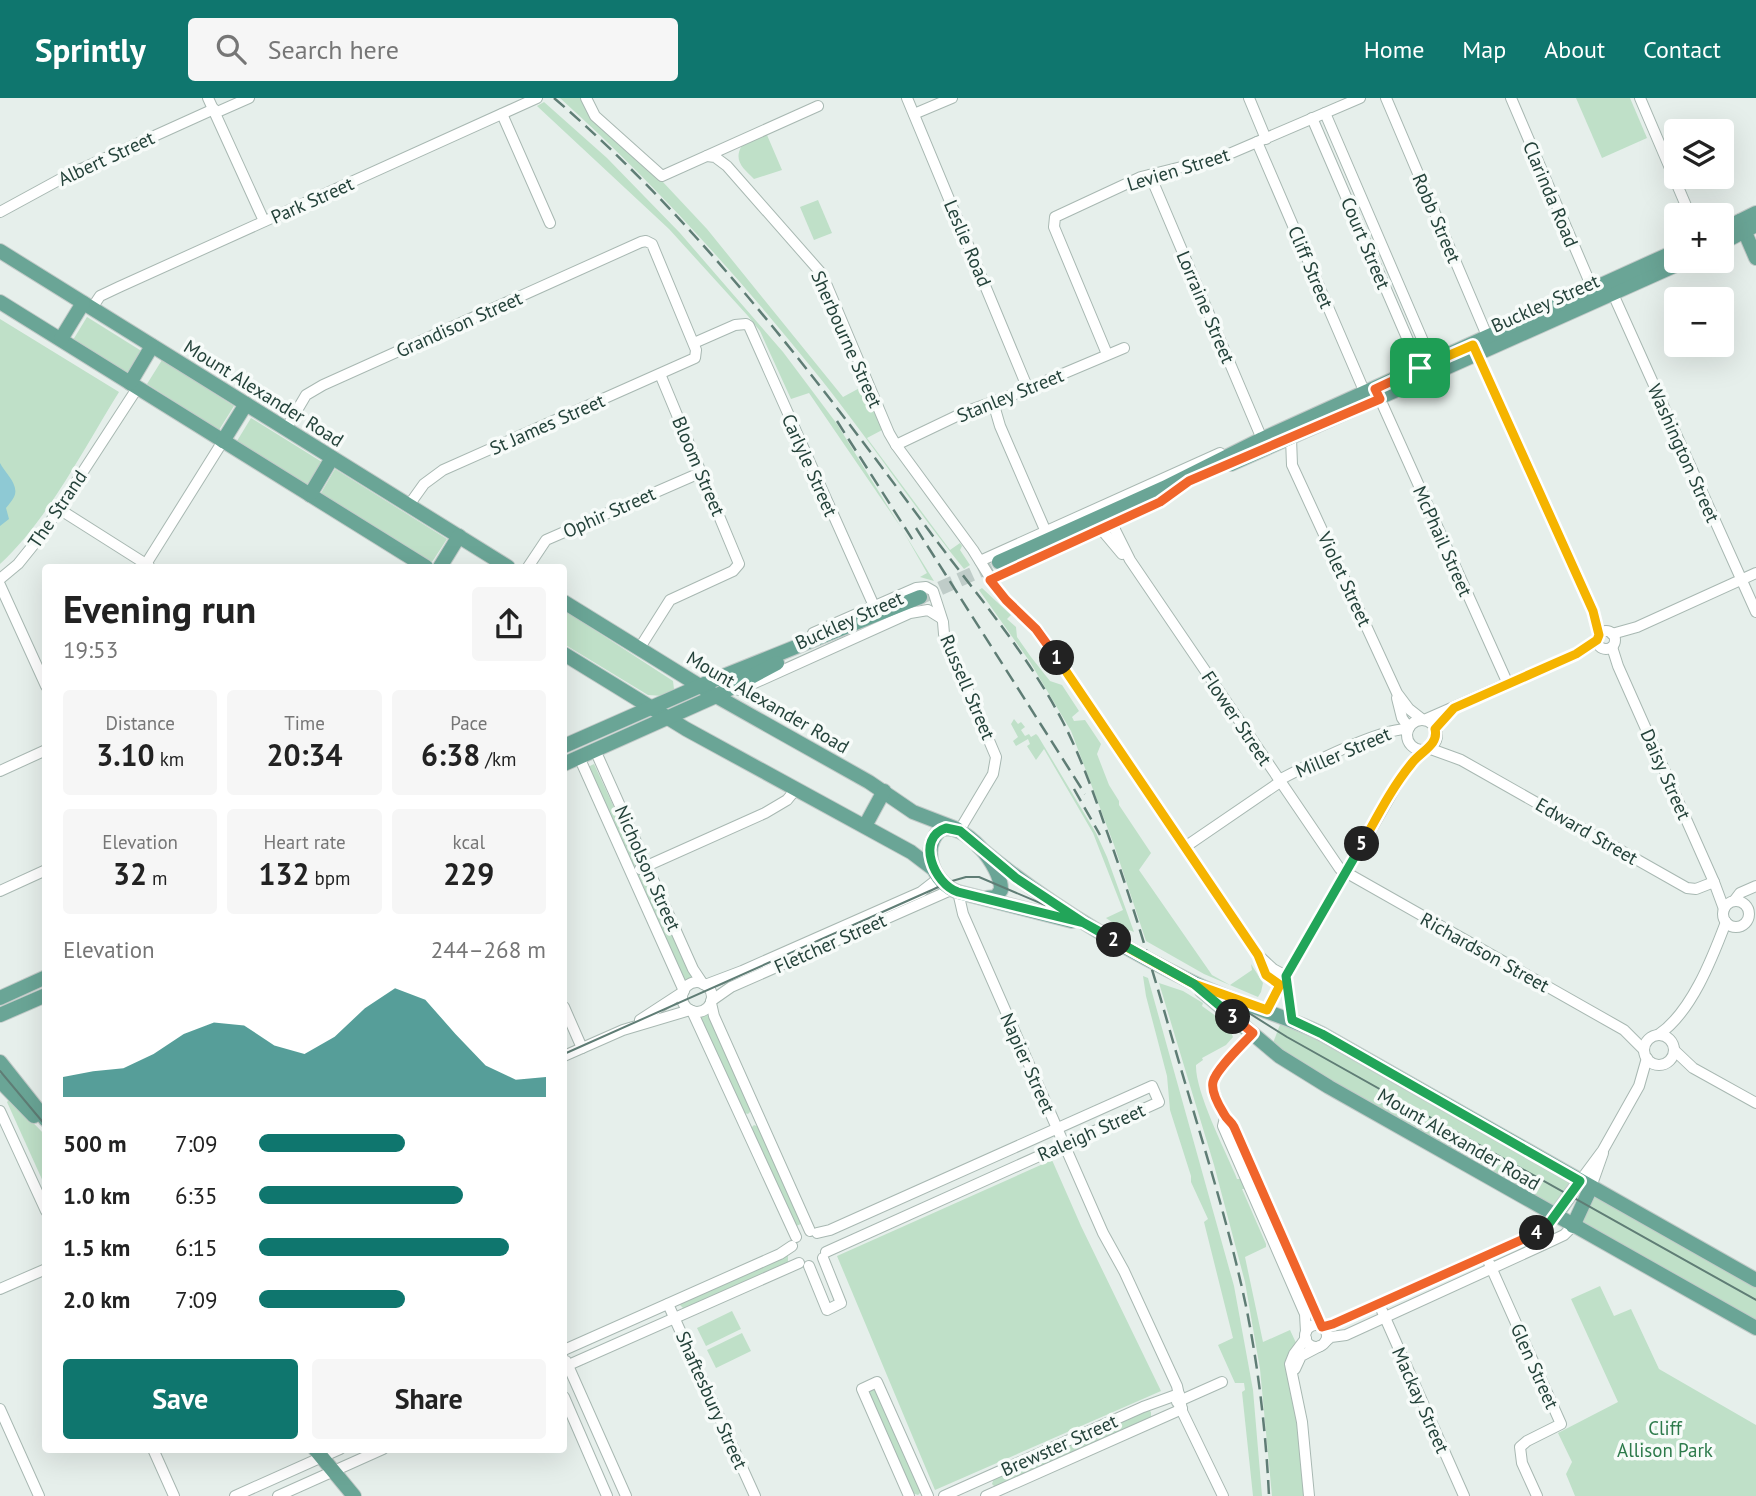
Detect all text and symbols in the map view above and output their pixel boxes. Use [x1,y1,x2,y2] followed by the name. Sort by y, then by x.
[188,18,678,81] search box
[35,28,146,71] text: Sprintly
[212,30,250,68] icon: search
[268,33,399,66] text: Search here
[1364,34,1424,65] text: Home
[1462,34,1506,65] text: Map
[1544,34,1605,65] text: About
[1643,34,1721,65] text: Contact
[1664,119,1734,357] map controls
[1664,119,1734,189] button: layers
[54,125,159,191] street label: Albert Street
[1518,137,1584,251] street label: Clarinda Road
[1124,142,1233,196] street label: Levien Street
[1407,170,1467,267] street label: Robb Street
[267,171,358,229] street label: Park Street
[1336,193,1396,293] street label: Court Street
[939,196,997,290] street label: Leslie Road
[1664,203,1734,273] button: +
[1283,222,1339,312] street label: Cliff Street
[1172,247,1241,367] street label: Lorraine Street
[806,267,888,412] street label: Sherbourne Street
[1487,268,1603,337] street label: Buckley Street
[392,285,526,362] street label: Grandison Street
[1664,287,1734,357] button: −
[180,334,348,452] street label: Mount Alexander Road
[1390,338,1450,398] pin
[1401,349,1439,387] icon: arrive
[953,363,1067,427] street label: Stanley Street
[1643,380,1725,526] street label: Washington Street
[486,388,609,460] street label: St James Street
[777,410,843,520] street label: Carlyle Street
[667,413,731,520] street label: Bloom Street
[22,466,92,552] street label: The Strand
[559,481,660,543] street label: Ophir Street
[1408,482,1478,600] street label: McPhail Street
[1312,527,1378,630] street label: Violet Street
[63,584,256,633] text: Evening run
[791,585,907,654] street label: Buckley Street
[472,587,546,661] button: share
[935,631,1001,744] street label: Russell Street
[63,635,118,664] text: 19:53
[1040,640,1074,676] pin: 1
[1051,645,1062,669] text: 1
[682,646,854,758] street label: Mount Alexander Road
[1197,666,1278,770] street label: Flower Street
[105,711,175,735] text: Distance
[284,711,325,735] text: Time
[450,711,487,735] text: Pace
[1292,721,1395,783] street label: Miller Street
[1635,725,1697,824] street label: Daisy Street
[96,735,155,774] text: 3.10
[266,735,343,774] text: 20:34
[421,735,480,774] text: 6:38
[155,747,184,771] text: km
[480,747,517,771] text: /km
[1532,792,1643,870] street label: Edward Street
[610,802,687,935] street label: Nicholson Street
[1344,826,1380,862] pin: 5
[102,830,178,854] text: Elevation
[263,830,346,854] text: Heart rate
[453,830,485,854] text: kcal
[1356,831,1367,855] text: 5
[113,854,147,893] text: 32
[258,854,309,893] text: 132
[443,854,494,893] text: 229
[147,866,167,890] text: m
[309,866,351,890] text: bpm
[770,907,890,978] street label: Fletcher Street
[1416,907,1554,998] street label: Richardson Street
[1096,922,1132,958] pin: 2
[1108,927,1119,951] text: 2
[63,935,155,964] text: Elevation
[431,935,546,964] text: 244–268 m
[1216,1000,1250,1034] pin: 3
[1227,1004,1238,1028] text: 3
[995,1009,1061,1117] street label: Napier Street
[1373,1083,1545,1195] street label: Mount Alexander Road
[1034,1097,1149,1166] street label: Raleigh Street
[63,1129,126,1158] text: 500 m
[175,1129,218,1158] text: 7:09
[63,1181,130,1210] text: 1.0 km
[175,1181,218,1210] text: 6:35
[1520,1216,1554,1250] pin: 4
[1531,1220,1542,1244] text: 4
[63,1233,130,1262] text: 1.5 km
[175,1233,218,1262] text: 6:15
[63,1285,130,1314] text: 2.0 km
[175,1285,218,1314] text: 7:09
[1506,1320,1565,1413] street label: Glen Street
[671,1327,753,1473] street label: Shaftesbury Street
[1387,1343,1455,1457] street label: Mackay Street
[63,1359,298,1439] button: Save
[312,1359,546,1439] button: Share
[997,1408,1121,1481] street label: Brewster Street
[1617,1416,1713,1462] park label: Cliff Allison Park

